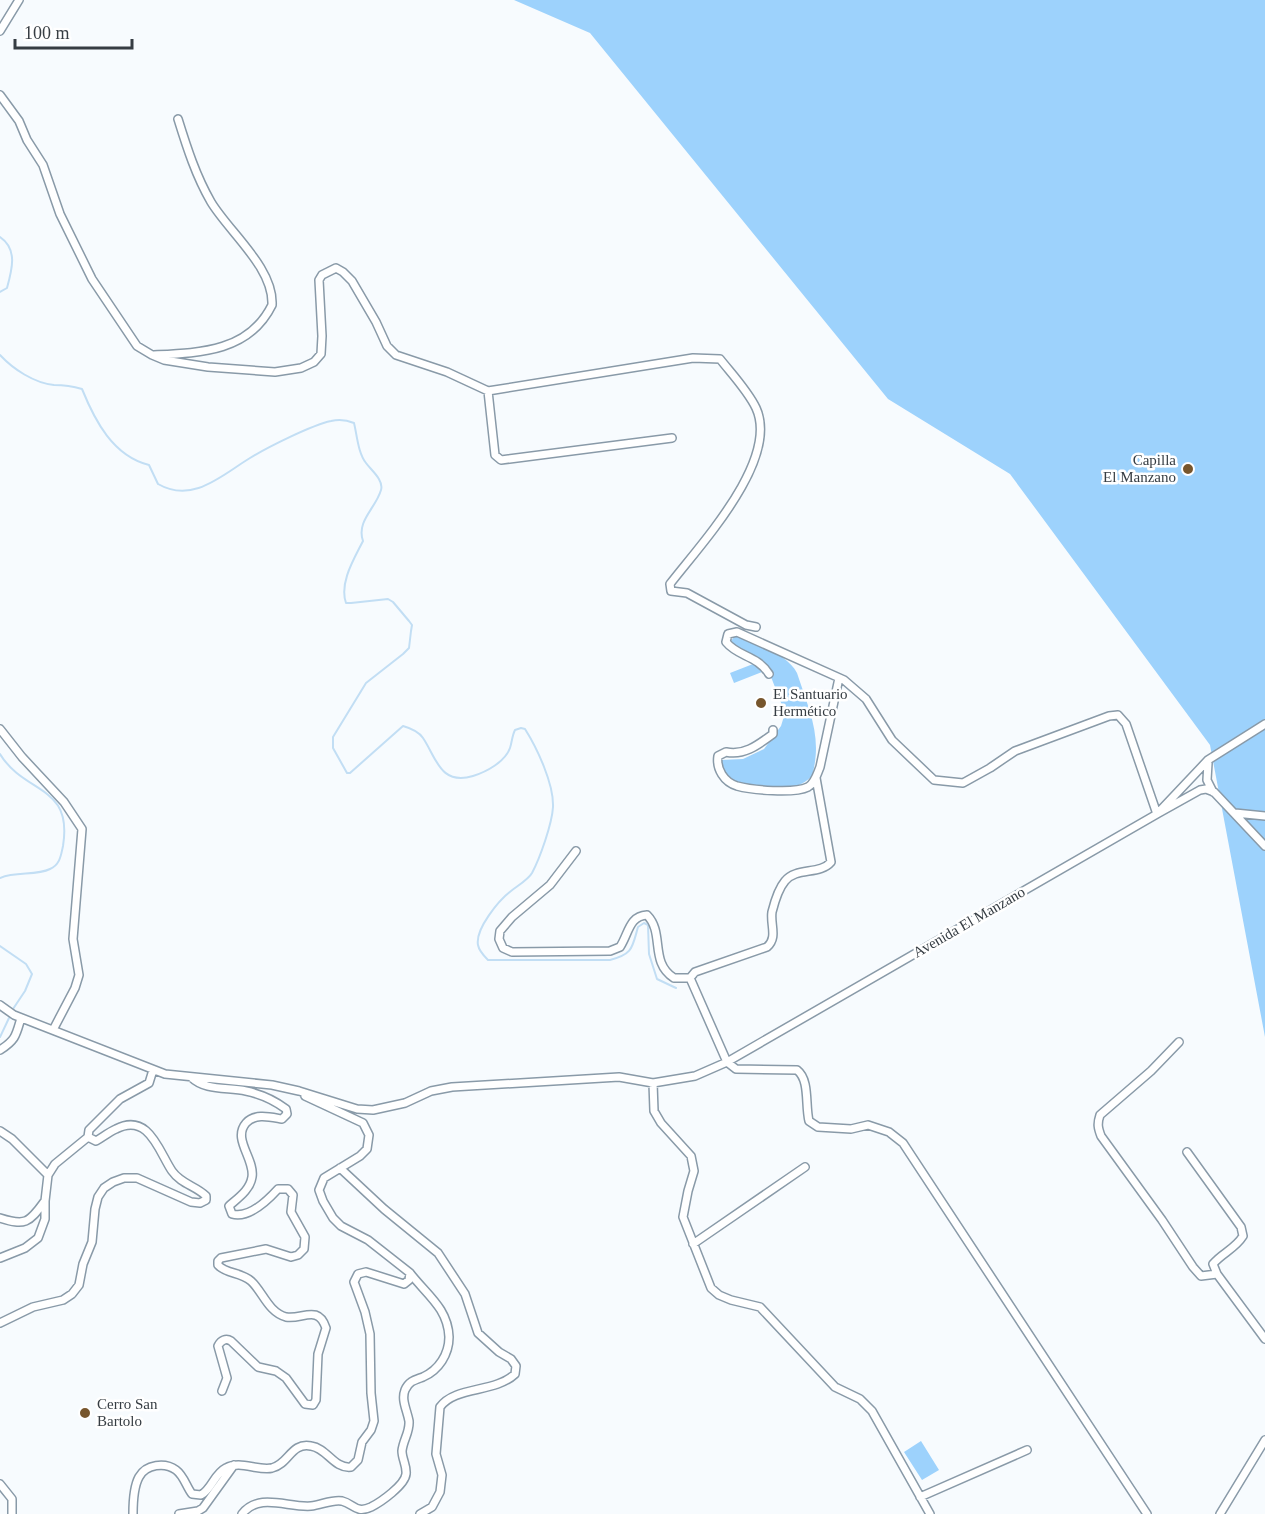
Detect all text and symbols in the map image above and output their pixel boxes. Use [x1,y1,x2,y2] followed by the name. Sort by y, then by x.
[15,12,132,50] scale bar
[24,23,70,43] text: 100 m
[1103,452,1176,485] place label: Capilla El Manzano
[1181,462,1195,476] marker: Capilla El Manzano
[773,686,848,719] place label: El Santuario Hermético
[754,696,768,710] marker: El Santuario Hermético
[910,883,1028,961] street label: Avenida El Manzano
[97,1396,158,1429] place label: Cerro San Bartolo
[78,1406,92,1420] marker: Cerro San Bartolo

